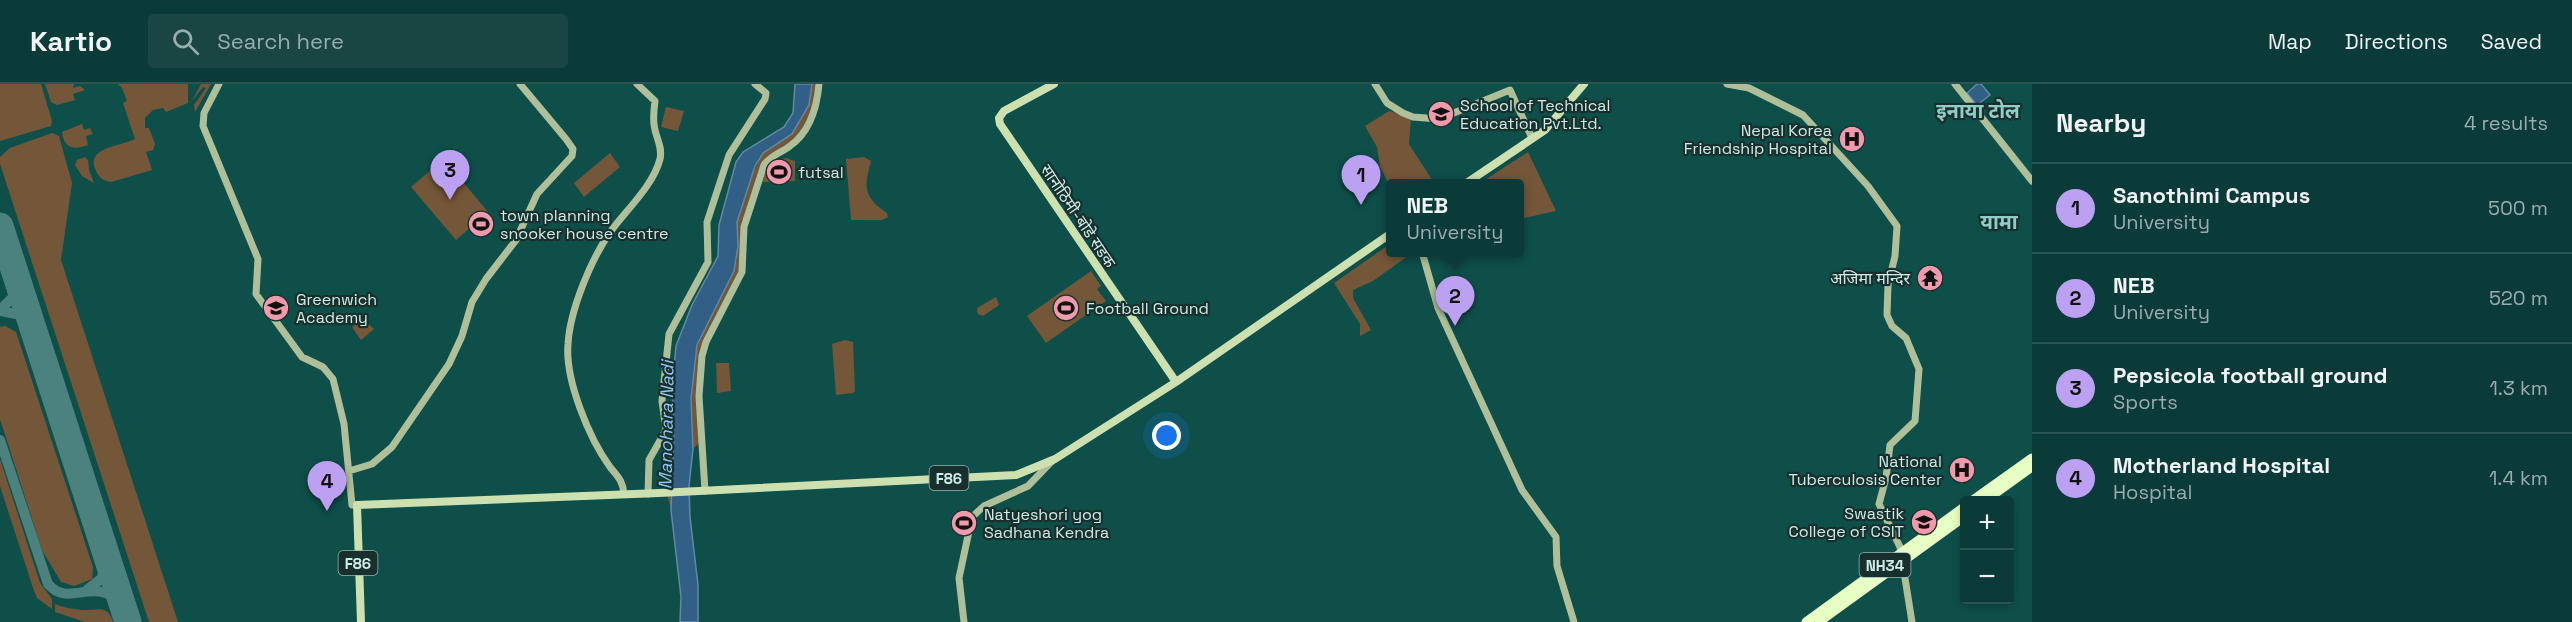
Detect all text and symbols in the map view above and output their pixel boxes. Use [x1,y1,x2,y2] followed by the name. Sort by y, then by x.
[148,14,568,68] search box
[30,23,112,59] text: Kartio
[169,25,202,58] icon: search
[217,27,344,55] text: Search here
[2268,28,2312,55] text: Map
[2345,28,2448,55] text: Directions
[2481,28,2542,55] text: Saved
[1460,95,1610,134] place label: School of Technical Education Pvt.Ltd.
[1936,98,2021,124] district label: इनाया टोल
[1426,99,1456,129] school or university icon: School of Technical Education Pvt.Ltd.
[2056,106,2146,140] text: Nearby
[2464,110,2548,136] text: 4 results
[1684,120,1832,159] place label: Nepal Korea Friendship Hospital
[1837,124,1867,154] hospital icon: Nepal Korea Friendship Hospital
[430,150,470,200] pin: 3
[1342,156,1380,205] pin: 1
[764,157,794,187] sports icon: futsal
[1036,160,1121,272] street label: सानोठिमी-बोडे सडक
[798,162,844,183] place label: futsal
[1386,179,1524,257] popup
[2113,181,2310,209] text: Sanothimi Campus
[1407,191,1448,219] text: NEB
[2071,195,2080,221] text: 1
[2488,195,2548,221] text: 500 m
[500,205,669,244] place label: town planning snooker house centre
[466,209,496,239] sports icon: town planning snooker house centre
[1980,209,2019,235] district label: यामा
[2113,209,2210,235] text: University
[1407,219,1503,245] text: University
[1915,263,1945,293] temple icon: अजिमा मन्दिर
[1830,268,1910,289] place label: अजिमा मन्दिर
[2113,271,2155,299] text: NEB
[1436,276,1474,326] pin: 2
[2070,285,2081,311] text: 2
[2489,285,2548,311] text: 520 m
[296,289,377,328] place label: Greenwich Academy
[261,293,291,323] school or university icon: Greenwich Academy
[1051,293,1081,323] sports icon: Football Ground
[1086,298,1209,319] place label: Football Ground
[2113,299,2210,325] text: University
[653,358,679,490] water label: Manohara Nadi
[2113,361,2388,389] text: Pepsicola football ground
[2069,375,2082,401] text: 3
[2489,375,2548,401] text: 1.3 km
[2113,389,2178,415] text: Sports
[1152,421,1181,450] your location
[1789,451,1942,490] place label: National Tuberculosis Center
[2113,451,2330,479] text: Motherland Hospital
[1947,455,1977,485] hospital icon: National Tuberculosis Center
[308,462,346,511] pin: 4
[2069,465,2082,491] text: 4
[2489,465,2548,491] text: 1.4 km
[930,466,968,490] road number: F86
[2113,479,2192,505] text: Hospital
[1960,496,2014,604] map controls
[1960,496,2014,550] button: +
[1789,503,1904,542] place label: Swastik College of CSIT
[984,504,1109,543] place label: Natyeshori yog Sadhana Kendra
[1909,507,1939,537] school or university icon: Swastik College of CSIT
[949,508,979,538] sports icon: Natyeshori yog Sadhana Kendra
[1960,550,2014,604] button: −
[338,551,378,575] road number: F86
[1860,553,1910,577] road number: NH34

